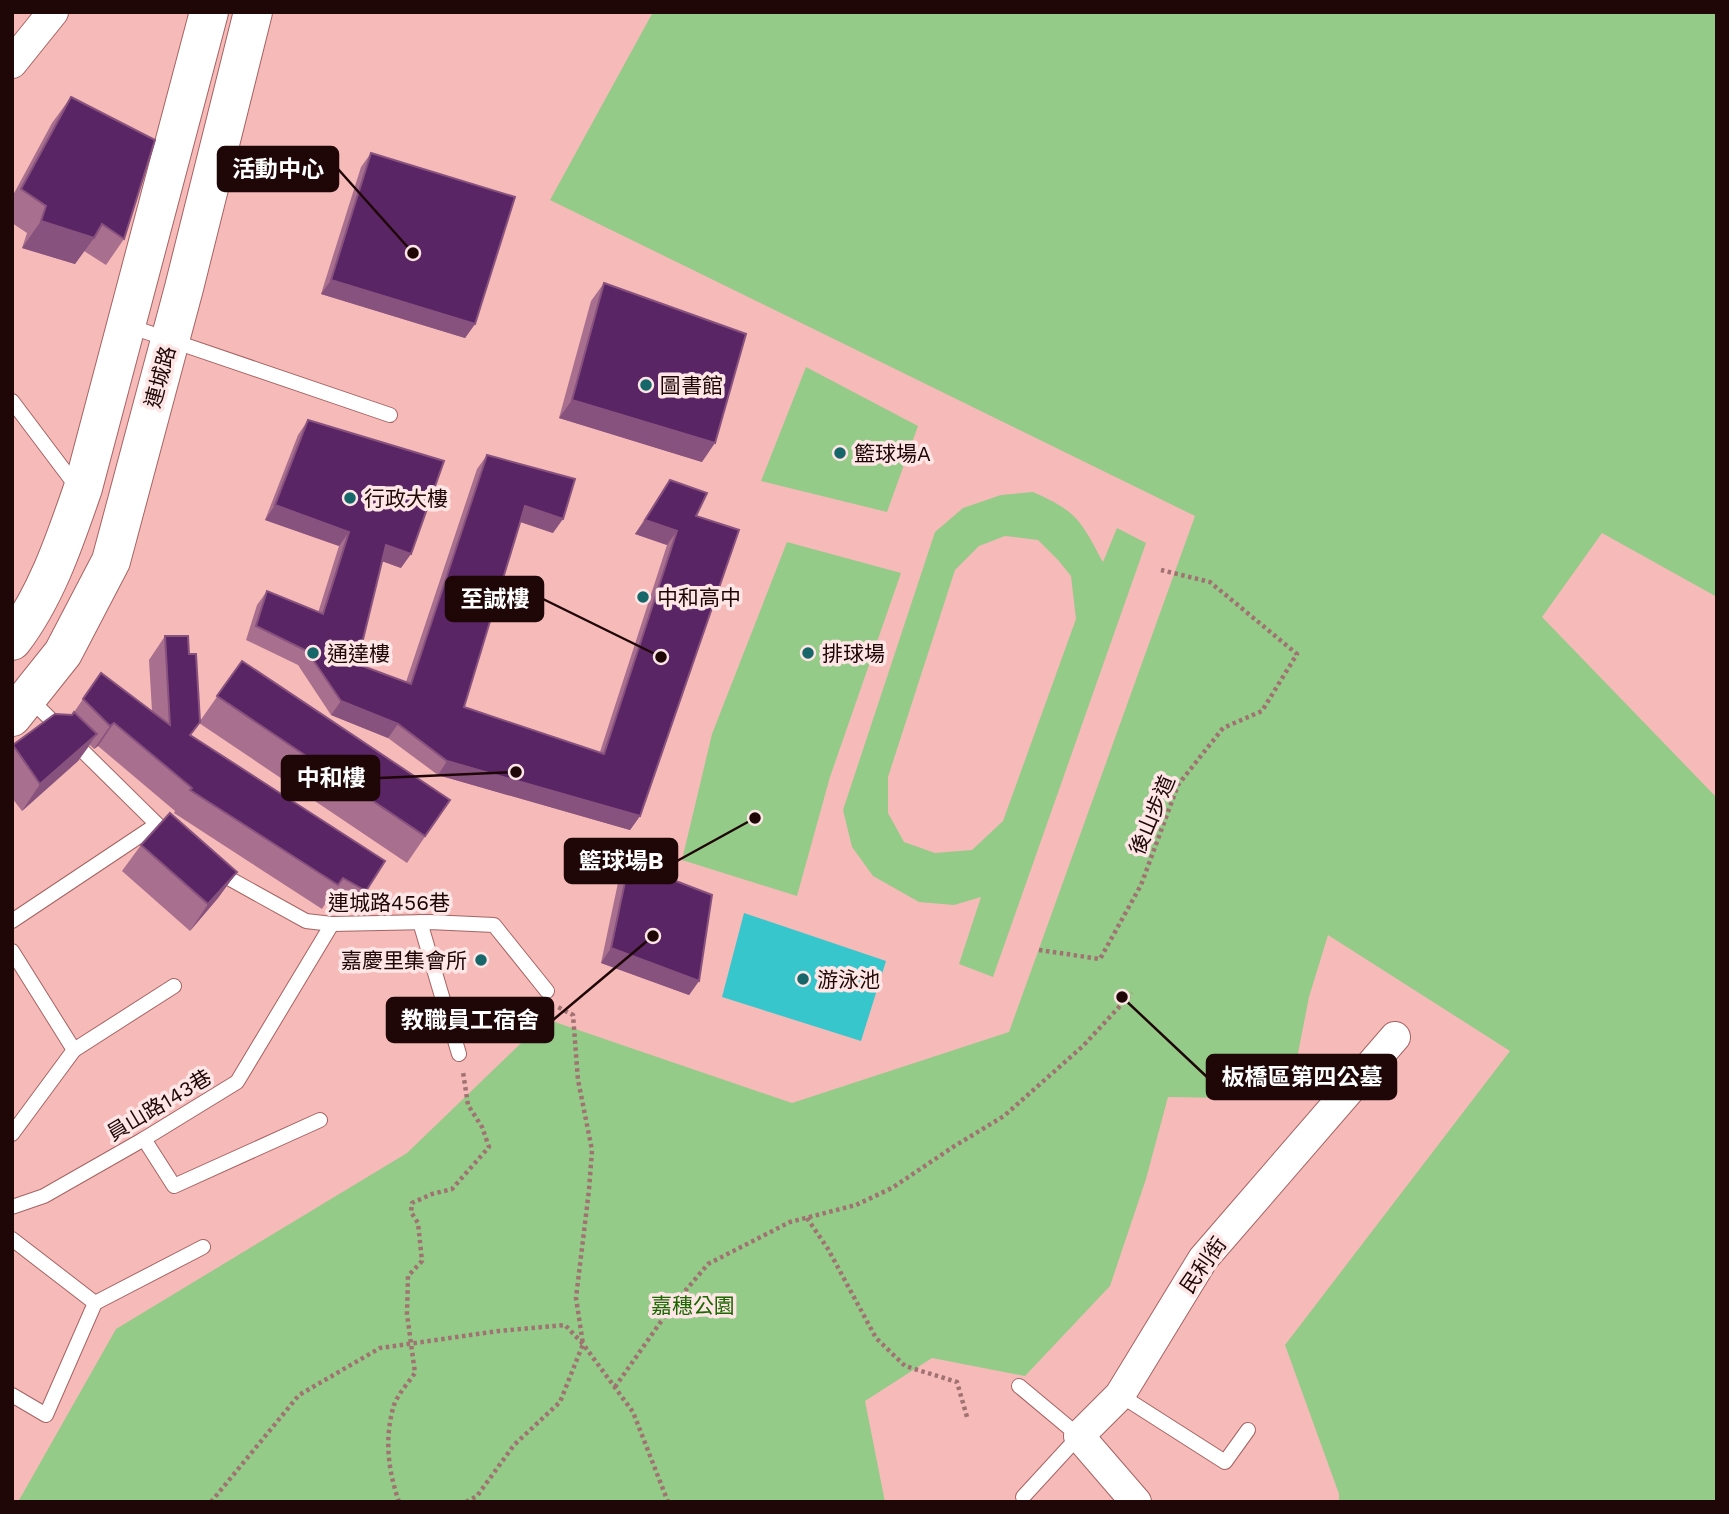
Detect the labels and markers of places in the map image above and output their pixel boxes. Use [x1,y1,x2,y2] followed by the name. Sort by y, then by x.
[218,147,338,191] callout: 活動中心
[660,373,723,398] place label: 圖書館
[638,377,654,393] marker: 圖書館
[854,441,931,466] place label: 籃球場A
[832,445,848,461] marker: 籃球場A
[364,486,448,511] place label: 行政大樓
[342,490,358,506] marker: 行政大樓
[446,577,543,621] callout: 至誠樓
[657,585,741,610] place label: 中和高中
[635,589,651,605] marker: 中和高中
[327,641,390,666] place label: 通達樓
[822,641,885,666] place label: 排球場
[305,645,321,661] marker: 通達樓
[800,645,816,661] marker: 排球場
[282,756,379,800] callout: 中和樓
[565,839,677,883] callout: 籃球場B
[341,948,467,973] place label: 嘉慶里集會所
[473,952,489,968] marker: 嘉慶里集會所
[817,967,880,992] place label: 游泳池
[795,971,811,987] marker: 游泳池
[387,998,553,1042] callout: 教職員工宿舍
[1207,1055,1396,1099] callout: 板橋區第四公墓

